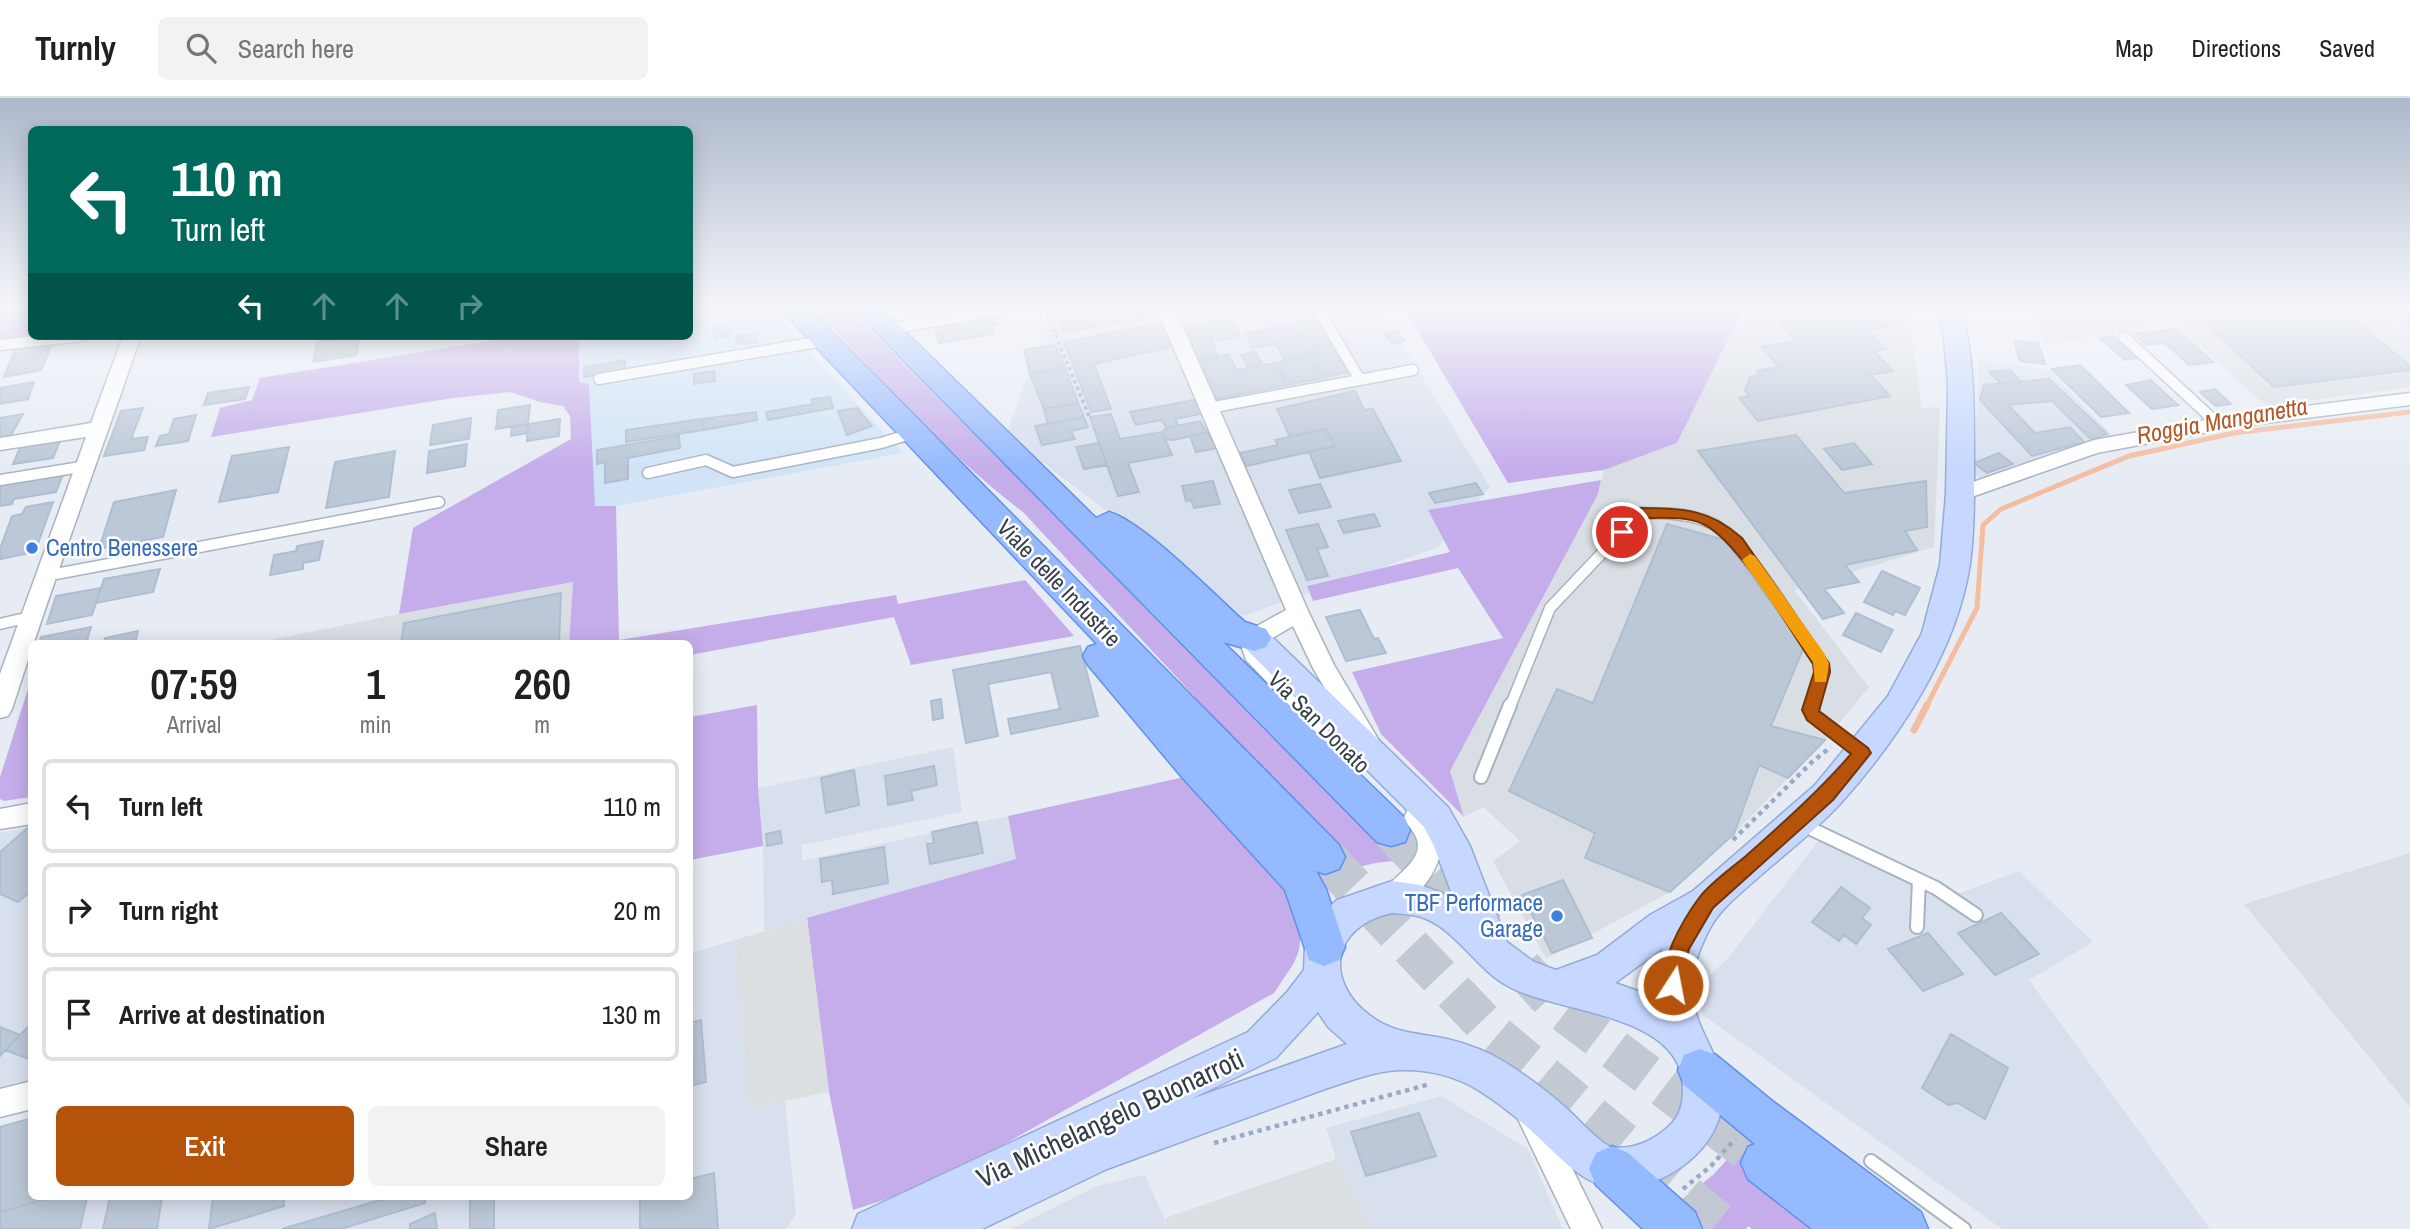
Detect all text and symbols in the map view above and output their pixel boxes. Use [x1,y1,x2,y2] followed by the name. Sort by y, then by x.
[158,17,648,80] search box
[35,26,116,70] text: Turnly
[182,29,220,67] icon: search
[238,31,354,66] text: Search here
[2115,32,2153,64] text: Map
[2191,32,2281,64] text: Directions
[2319,32,2375,64] text: Saved
[171,145,283,211] text: 110 m
[56,154,147,245] icon: left
[171,208,265,251] text: Turn left
[232,287,270,325] icon: left
[305,287,343,325] icon: ahead
[378,287,416,325] icon: ahead
[451,287,489,325] icon: right
[2134,389,2310,451] water label: Roggia Manganetta
[1592,502,1652,562] pin
[990,512,1128,653] street label: Viale delle Industrie
[1603,513,1641,551] icon: arrive
[46,532,198,563] place label: Centro Benessere
[24,540,40,556] marker: Centro Benessere
[150,656,238,712] text: 07:59
[366,656,385,712] text: 1
[513,656,571,712] text: 260
[1261,664,1377,780] street label: Via San Donato
[167,709,221,740] text: Arrival
[360,709,391,740] text: min
[534,709,550,740] text: m
[60,787,98,825] icon: left
[119,789,203,824] text: Turn left
[603,789,661,824] text: 110 m
[1405,887,1543,944] place label: TBF Performace Garage
[60,891,98,929] icon: right
[119,893,218,928] text: Turn right
[614,893,661,928] text: 20 m
[1549,908,1565,924] marker: TBF Performace Garage
[1636,948,1710,1022] position arrow
[60,995,98,1033] icon: arrive
[119,997,325,1032] text: Arrive at destination
[602,997,661,1032] text: 130 m
[970,1039,1250,1197] street label: Via Michelangelo Buonarroti
[56,1106,354,1186] button: Exit
[368,1106,665,1186] button: Share

